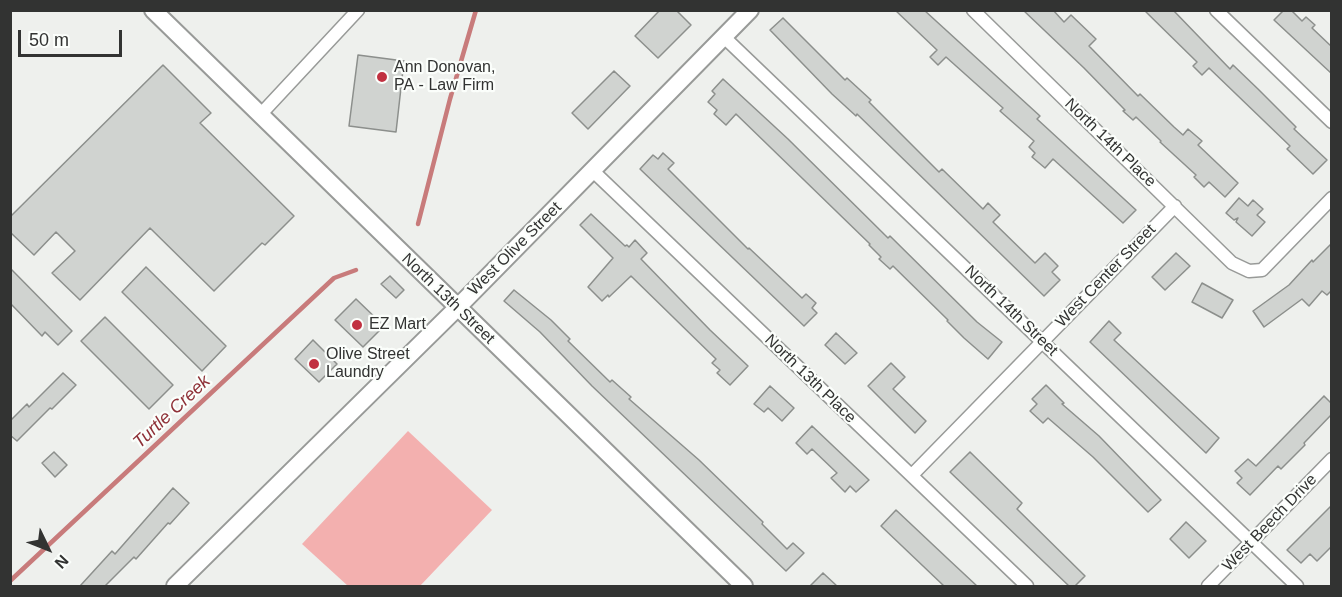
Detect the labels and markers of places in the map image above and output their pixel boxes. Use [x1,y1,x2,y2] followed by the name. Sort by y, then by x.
[394,58,495,96] place label: Ann Donovan, PA - Law Firm
[375,70,389,84] marker: Ann Donovan, PA - Law Firm
[369,315,426,335] place label: EZ Mart
[350,318,364,332] marker: EZ Mart
[326,345,410,383] place label: Olive Street Laundry
[307,357,321,371] marker: Olive Street Laundry

